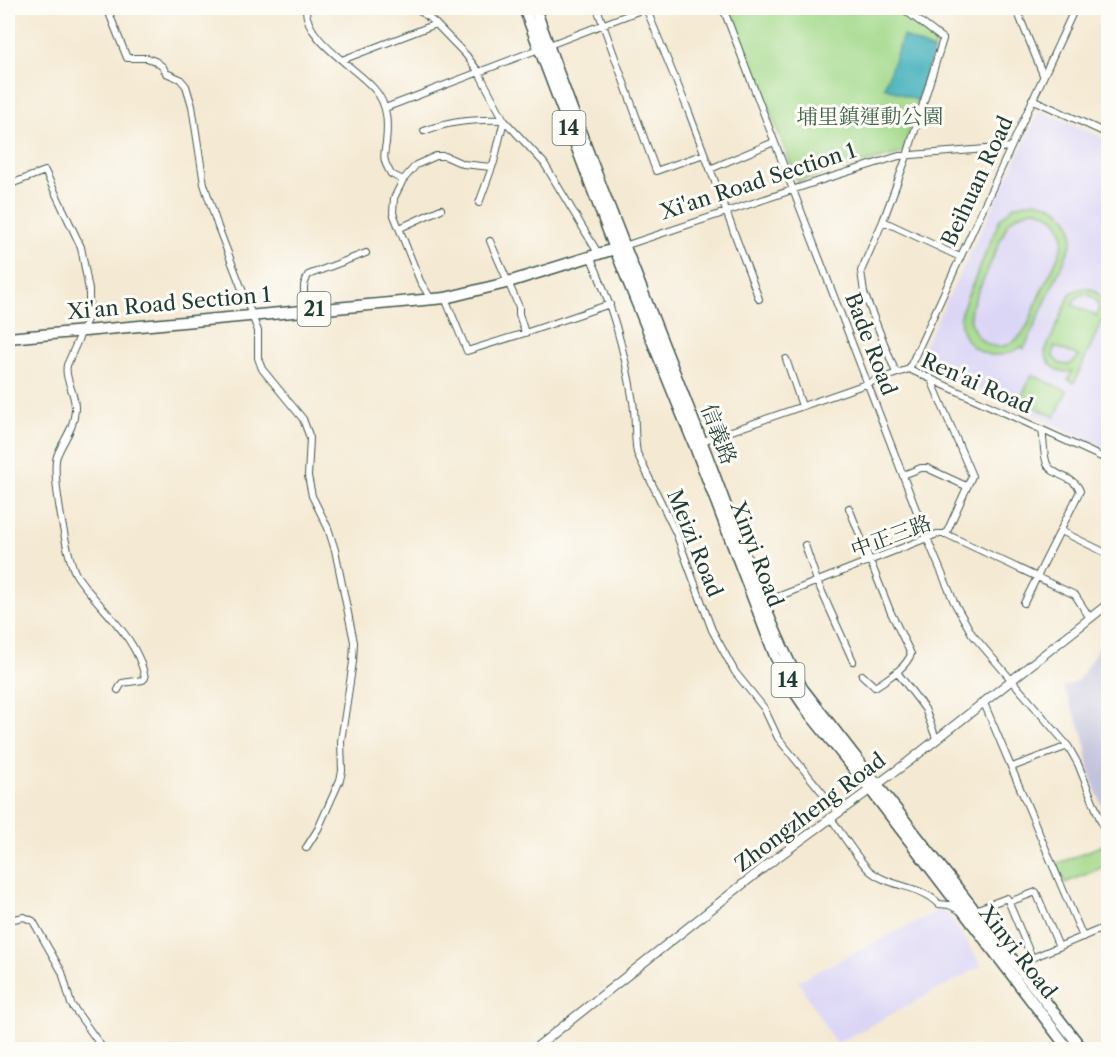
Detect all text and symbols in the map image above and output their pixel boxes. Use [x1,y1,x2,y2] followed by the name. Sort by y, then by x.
[797,104,944,129] park label: 埔里鎮運動公園
[552,111,586,145] road number: 14
[936,112,1018,250] street label: Beihuan Road
[656,138,859,225] street label: Xi'an Road Section 1
[65,282,272,324] street label: Xi'an Road Section 1
[840,289,902,399] street label: Bade Road
[298,292,330,326] road number: 21
[917,347,1037,419] street label: Ren'ai Road
[696,400,742,468] street label: 信義路
[662,486,728,601] street label: Meizi Road
[725,497,789,611] street label: Xinyi Road
[847,510,935,562] street label: 中正三路
[772,663,804,697] road number: 14
[730,747,890,877] street label: Zhongzheng Road
[973,900,1062,1004] street label: Xinyi Road

